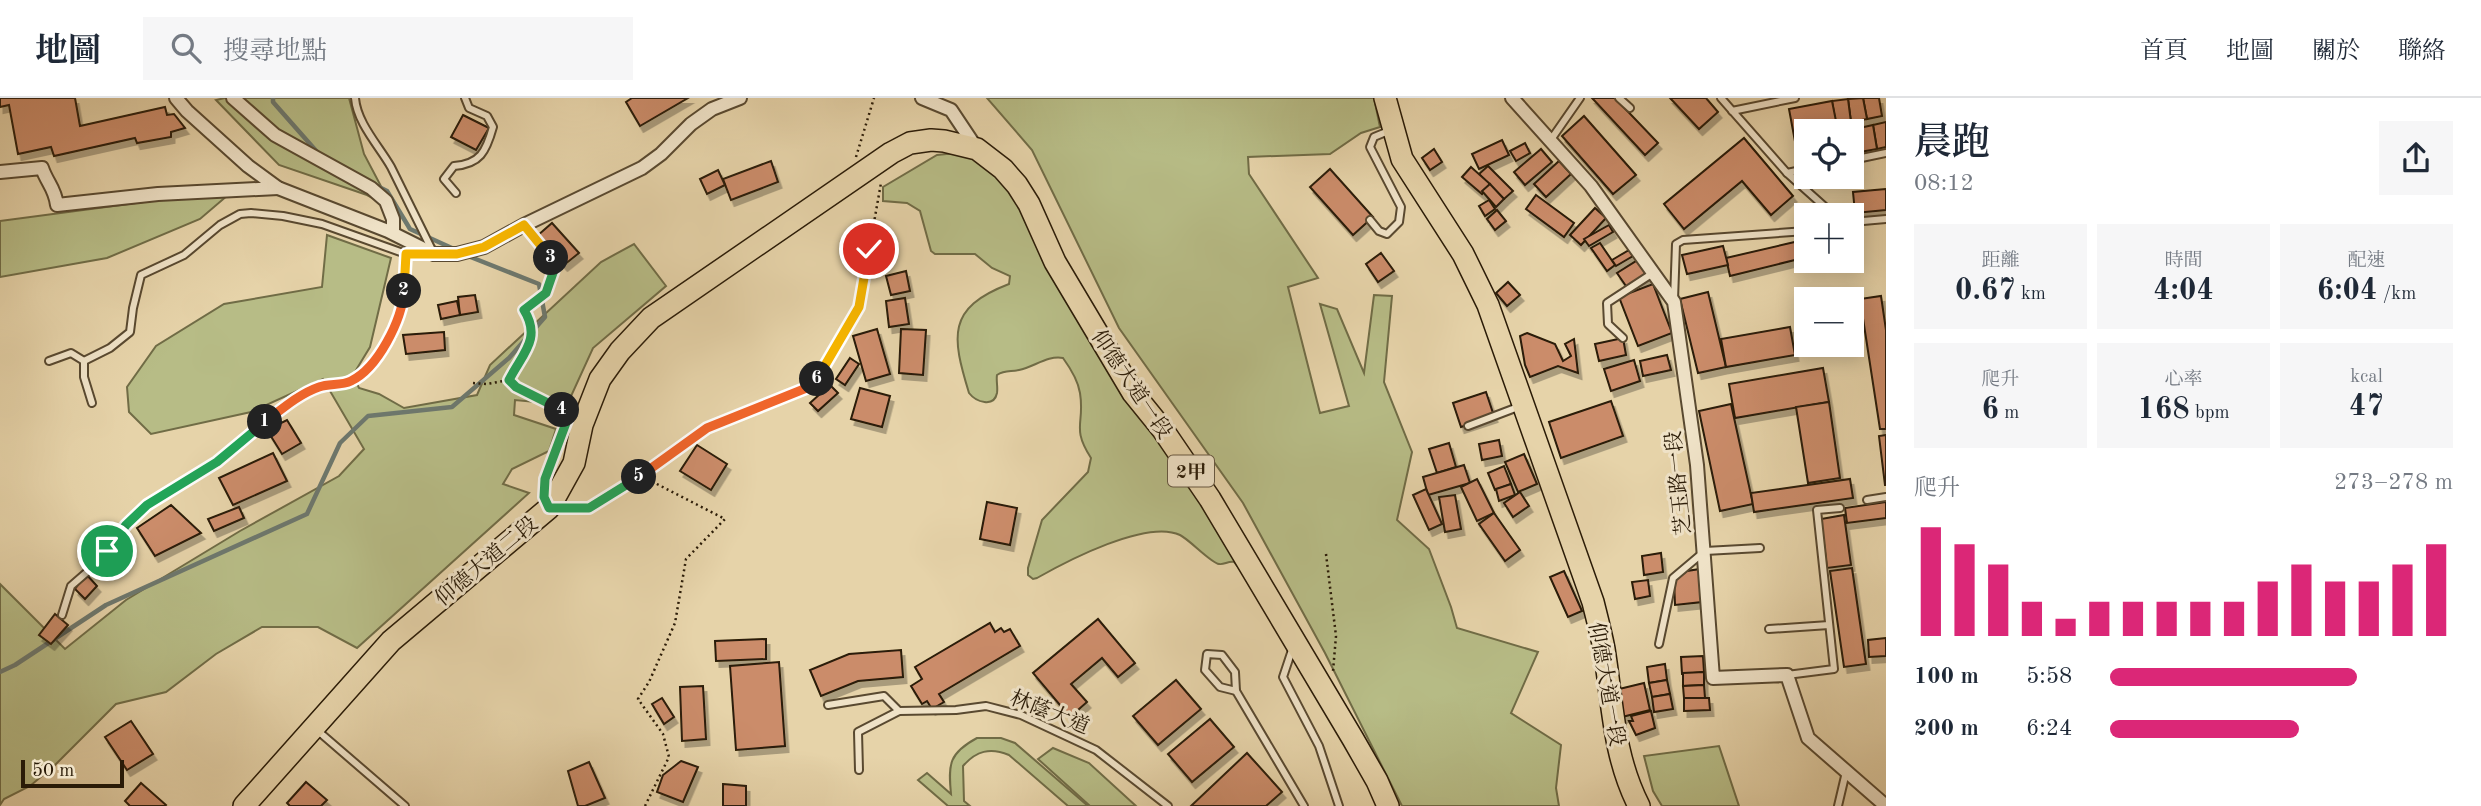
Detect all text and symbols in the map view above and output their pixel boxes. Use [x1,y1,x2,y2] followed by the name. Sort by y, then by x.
[143,17,633,80] search box
[167,29,205,67] icon: search
[35,36,101,69] text: 地圖
[223,39,327,65] text: 搜尋地點
[2140,40,2188,64] text: 首頁
[2226,40,2274,64] text: 地圖
[2312,40,2360,64] text: 關於
[2398,40,2446,64] text: 聯絡
[1794,119,1864,357] map controls
[1794,119,1864,189] button: locate
[2379,121,2453,195] button: share
[1914,125,1990,163] text: 晨跑
[1914,172,1974,195] text: 08:12
[1794,203,1864,273] button: +
[839,219,899,279] pin
[850,230,888,268] icon: check
[534,240,568,276] pin: 3
[545,248,556,267] text: 3
[1981,252,2020,271] text: 距離
[2164,252,2203,271] text: 時間
[2347,252,2386,271] text: 配速
[386,274,422,308] pin: 2
[1955,276,2016,306] text: 0.67
[2153,276,2214,306] text: 4:04
[2317,276,2377,306] text: 6:04
[398,281,409,300] text: 2
[2016,285,2046,304] text: km
[2377,285,2416,304] text: /km
[1794,287,1864,357] button: −
[1087,326,1176,443] street label: 仰德大道一段
[800,362,834,396] pin: 6
[2350,368,2383,387] text: kcal
[811,369,822,388] text: 6
[1981,371,2020,390] text: 爬升
[2164,371,2203,390] text: 心率
[544,392,580,428] pin: 4
[2349,392,2384,422] text: 47
[1982,395,1999,425] text: 6
[2137,395,2190,425] text: 168
[556,400,567,419] text: 4
[247,404,282,440] pin: 1
[1999,404,2019,423] text: m
[2190,404,2230,423] text: bpm
[259,412,270,431] text: 1
[1662,430,1695,536] street label: 芝玉路一段
[1168,456,1214,486] road number: 2甲
[622,460,656,494] pin: 5
[633,467,644,486] text: 5
[2334,471,2453,494] text: 273–278 m
[1914,477,1960,500] text: 爬升
[431,512,542,611] street label: 仰德大道二段
[77,521,137,581] pin
[88,532,126,570] icon: arrive
[1584,620,1629,748] street label: 仰德大道一段
[1914,665,1979,688] text: 100 m
[2026,665,2072,688] text: 5:58
[1007,686,1093,739] street label: 林蔭大道
[1914,717,1979,740] text: 200 m
[2026,717,2072,740] text: 6:24
[21,757,124,789] scale bar
[32,762,74,781] text: 50 m

